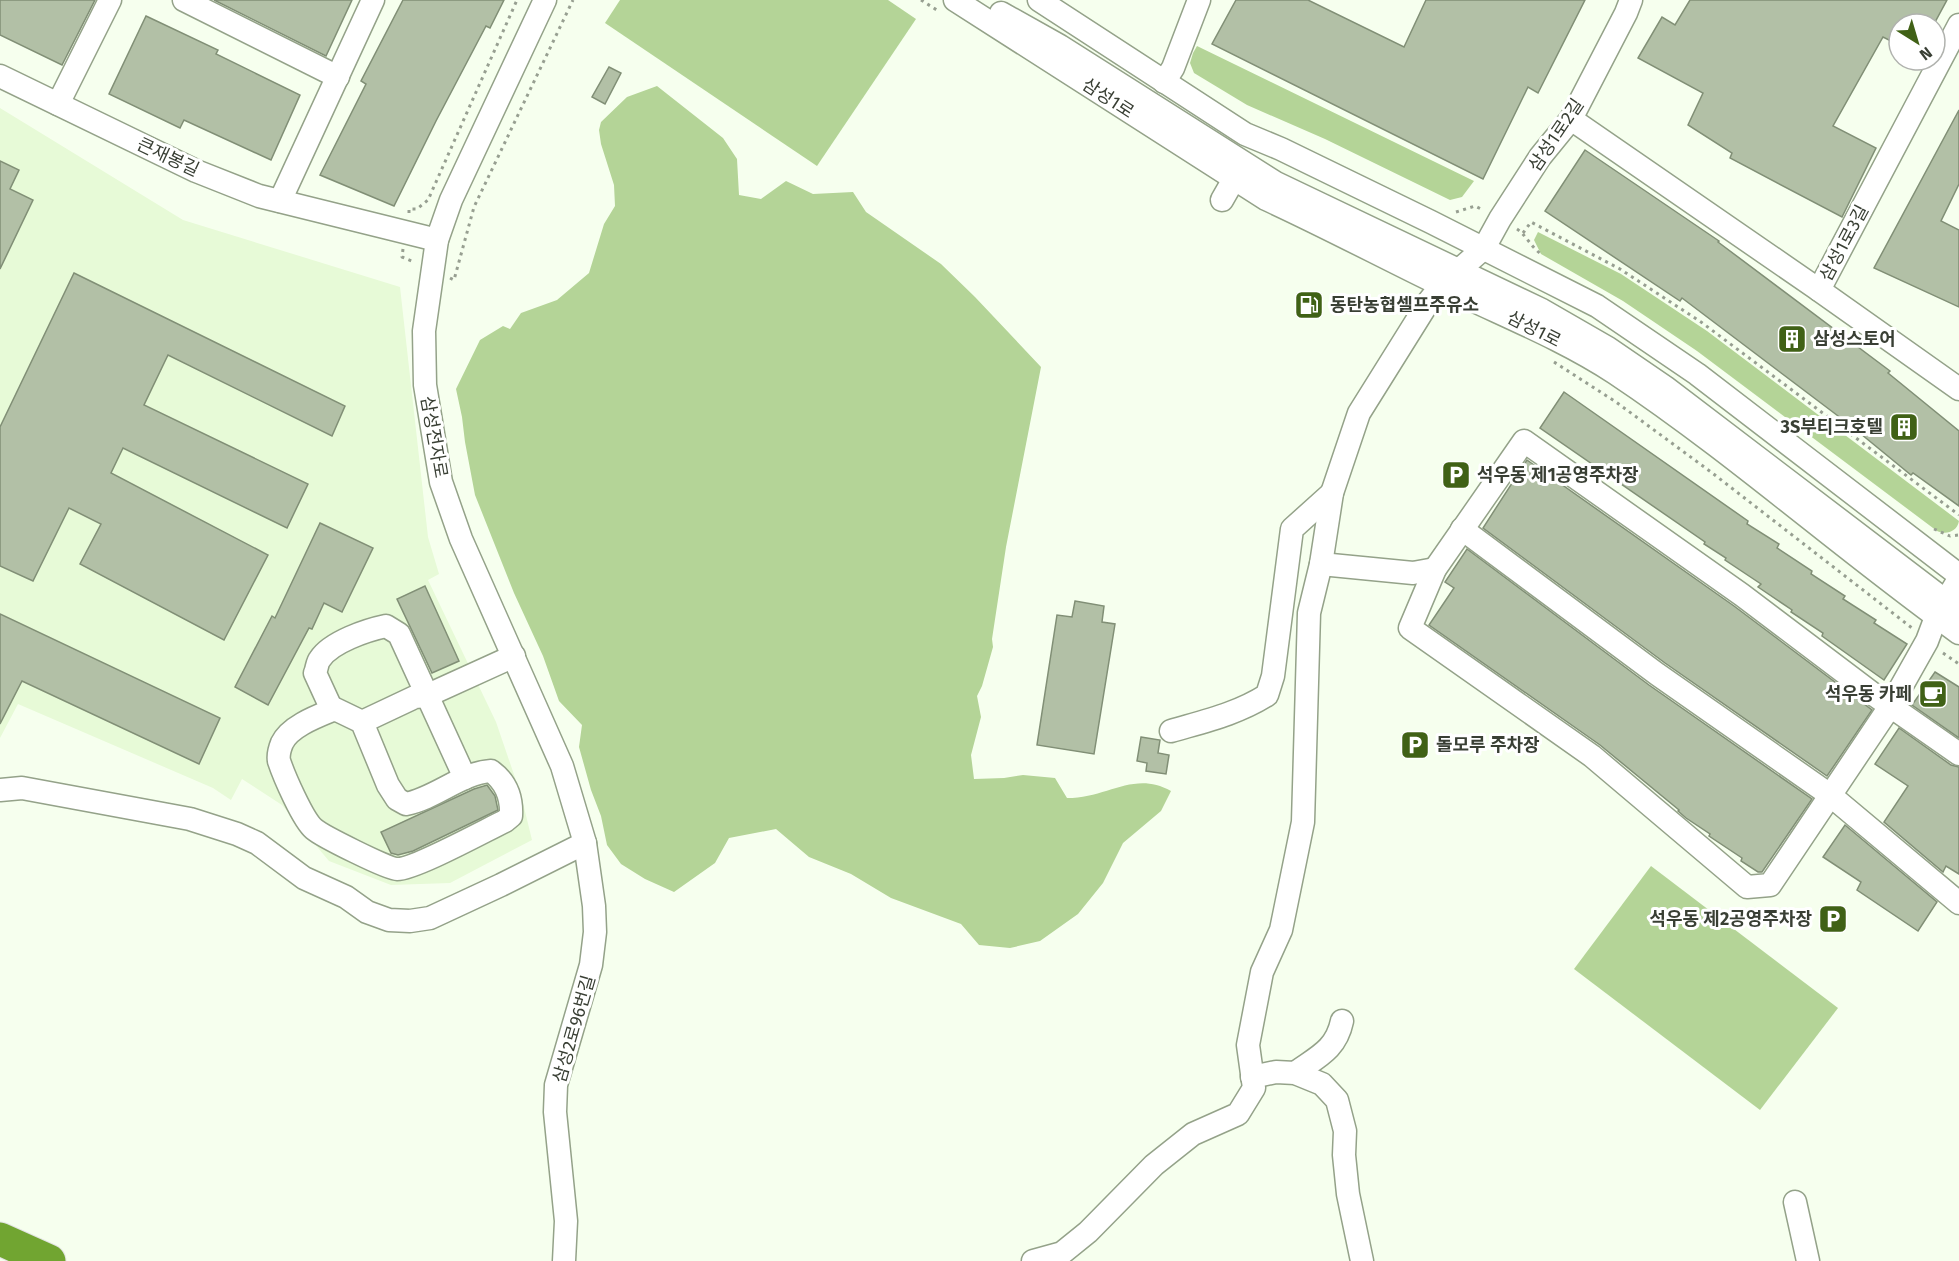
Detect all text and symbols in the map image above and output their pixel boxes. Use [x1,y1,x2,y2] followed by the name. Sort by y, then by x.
[1887,12,1947,72] north arrow
[1916,43,1936,64] text: N
[1078,73,1138,123] street label: 삼성1로
[1524,94,1588,176] street label: 삼성1로2길
[133,133,203,181] street label: 큰재봉길
[1815,201,1873,285] street label: 삼성1로3길
[1293,289,1325,321] fuel station icon: 동탄농협셀프주유소
[1330,294,1479,316] place label: 동탄농협셀프주유소
[1503,306,1565,352] street label: 삼성1로
[1776,323,1808,355] building icon: 삼성스토어
[1813,328,1896,350] place label: 삼성스토어
[416,394,452,480] street label: 삼성전자로
[1888,411,1920,443] building icon: 3S부티크호텔
[1780,416,1883,438] place label: 3S부티크호텔
[1440,459,1472,491] parking icon: 석우동 제1공영주차장
[1477,464,1639,486] place label: 석우동 제1공영주차장
[1917,678,1949,710] cafe icon: 석우동 카페
[1825,683,1912,705] place label: 석우동 카페
[1399,729,1431,761] parking icon: 돌모루 주차장
[1436,734,1540,756] place label: 돌모루 주차장
[1817,903,1849,935] parking icon: 석우동 제2공영주차장
[1649,908,1812,930] place label: 석우동 제2공영주차장
[548,973,600,1085] street label: 삼성2로96번길

